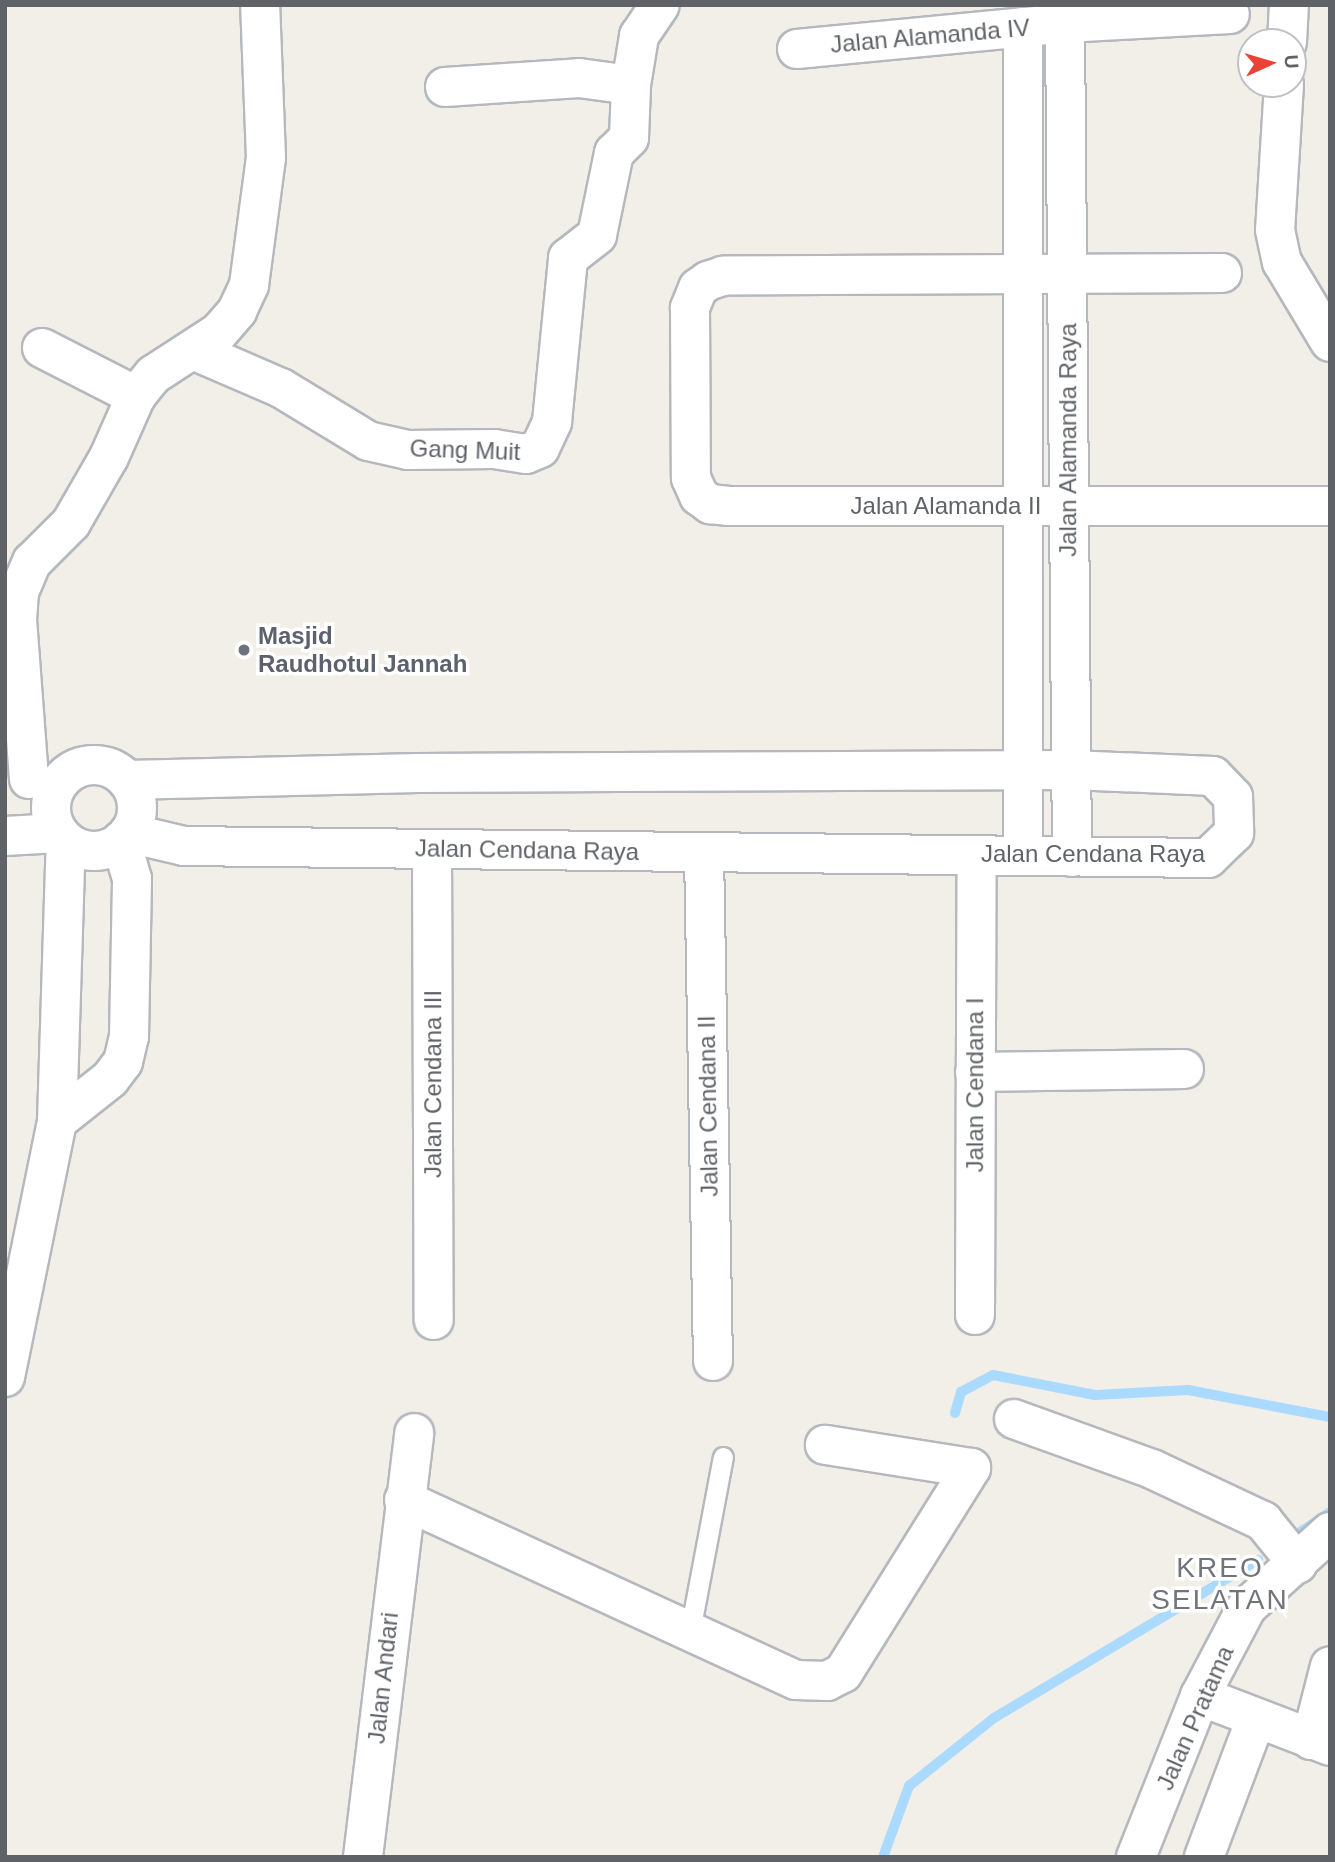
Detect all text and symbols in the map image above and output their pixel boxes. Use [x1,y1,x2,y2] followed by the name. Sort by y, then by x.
[828,13,1032,59] street label: Jalan Alamanda IV
[1237,28,1307,98] north arrow
[1280,54,1302,69] text: U
[1054,323,1082,557] street label: Jalan Alamanda Raya
[409,434,521,466] street label: Gang Muit
[850,492,1042,520] street label: Jalan Alamanda II
[258,622,467,678] place label: Masjid Raudhotul Jannah
[236,642,252,658] marker: Masjid Raudhotul Jannah
[415,834,639,866] street label: Jalan Cendana Raya
[981,840,1205,868] street label: Jalan Cendana Raya
[419,990,447,1178] street label: Jalan Cendana III
[961,998,989,1172] street label: Jalan Cendana I
[692,1015,724,1197] street label: Jalan Cendana II
[1152,1551,1288,1617] district label: KREO SELATAN
[362,1610,404,1746] street label: Jalan Andari
[1150,1641,1240,1795] street label: Jalan Pratama

